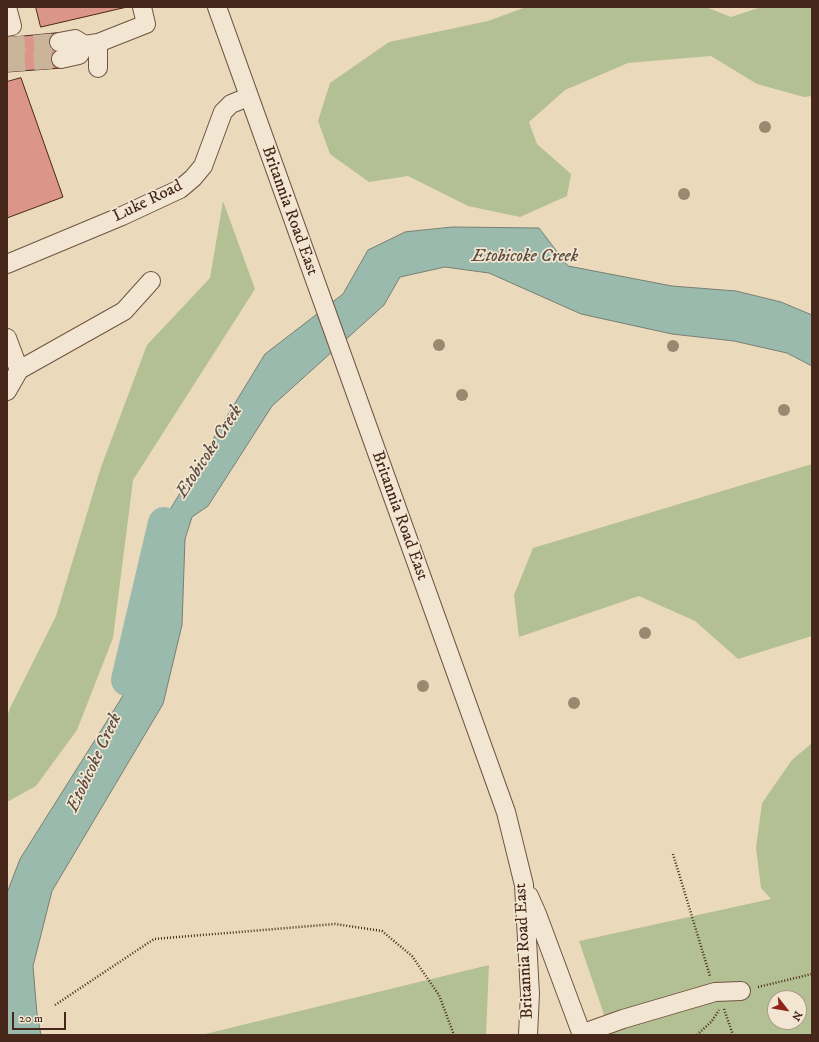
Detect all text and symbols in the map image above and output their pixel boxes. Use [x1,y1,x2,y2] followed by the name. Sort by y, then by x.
[256,144,322,278] street label: Britannia Road East
[110,176,186,228] street label: Luke Road
[472,246,578,268] water label: Etobicoke Creek
[172,402,248,502] water label: Etobicoke Creek
[366,449,432,583] street label: Britannia Road East
[63,710,127,816] water label: Etobicoke Creek
[511,882,539,1020] street label: Britannia Road East
[767,990,807,1030] north arrow
[14,1004,68,1030] scale bar
[788,1008,805,1023] text: N
[19,1011,43,1026] text: 20 m

